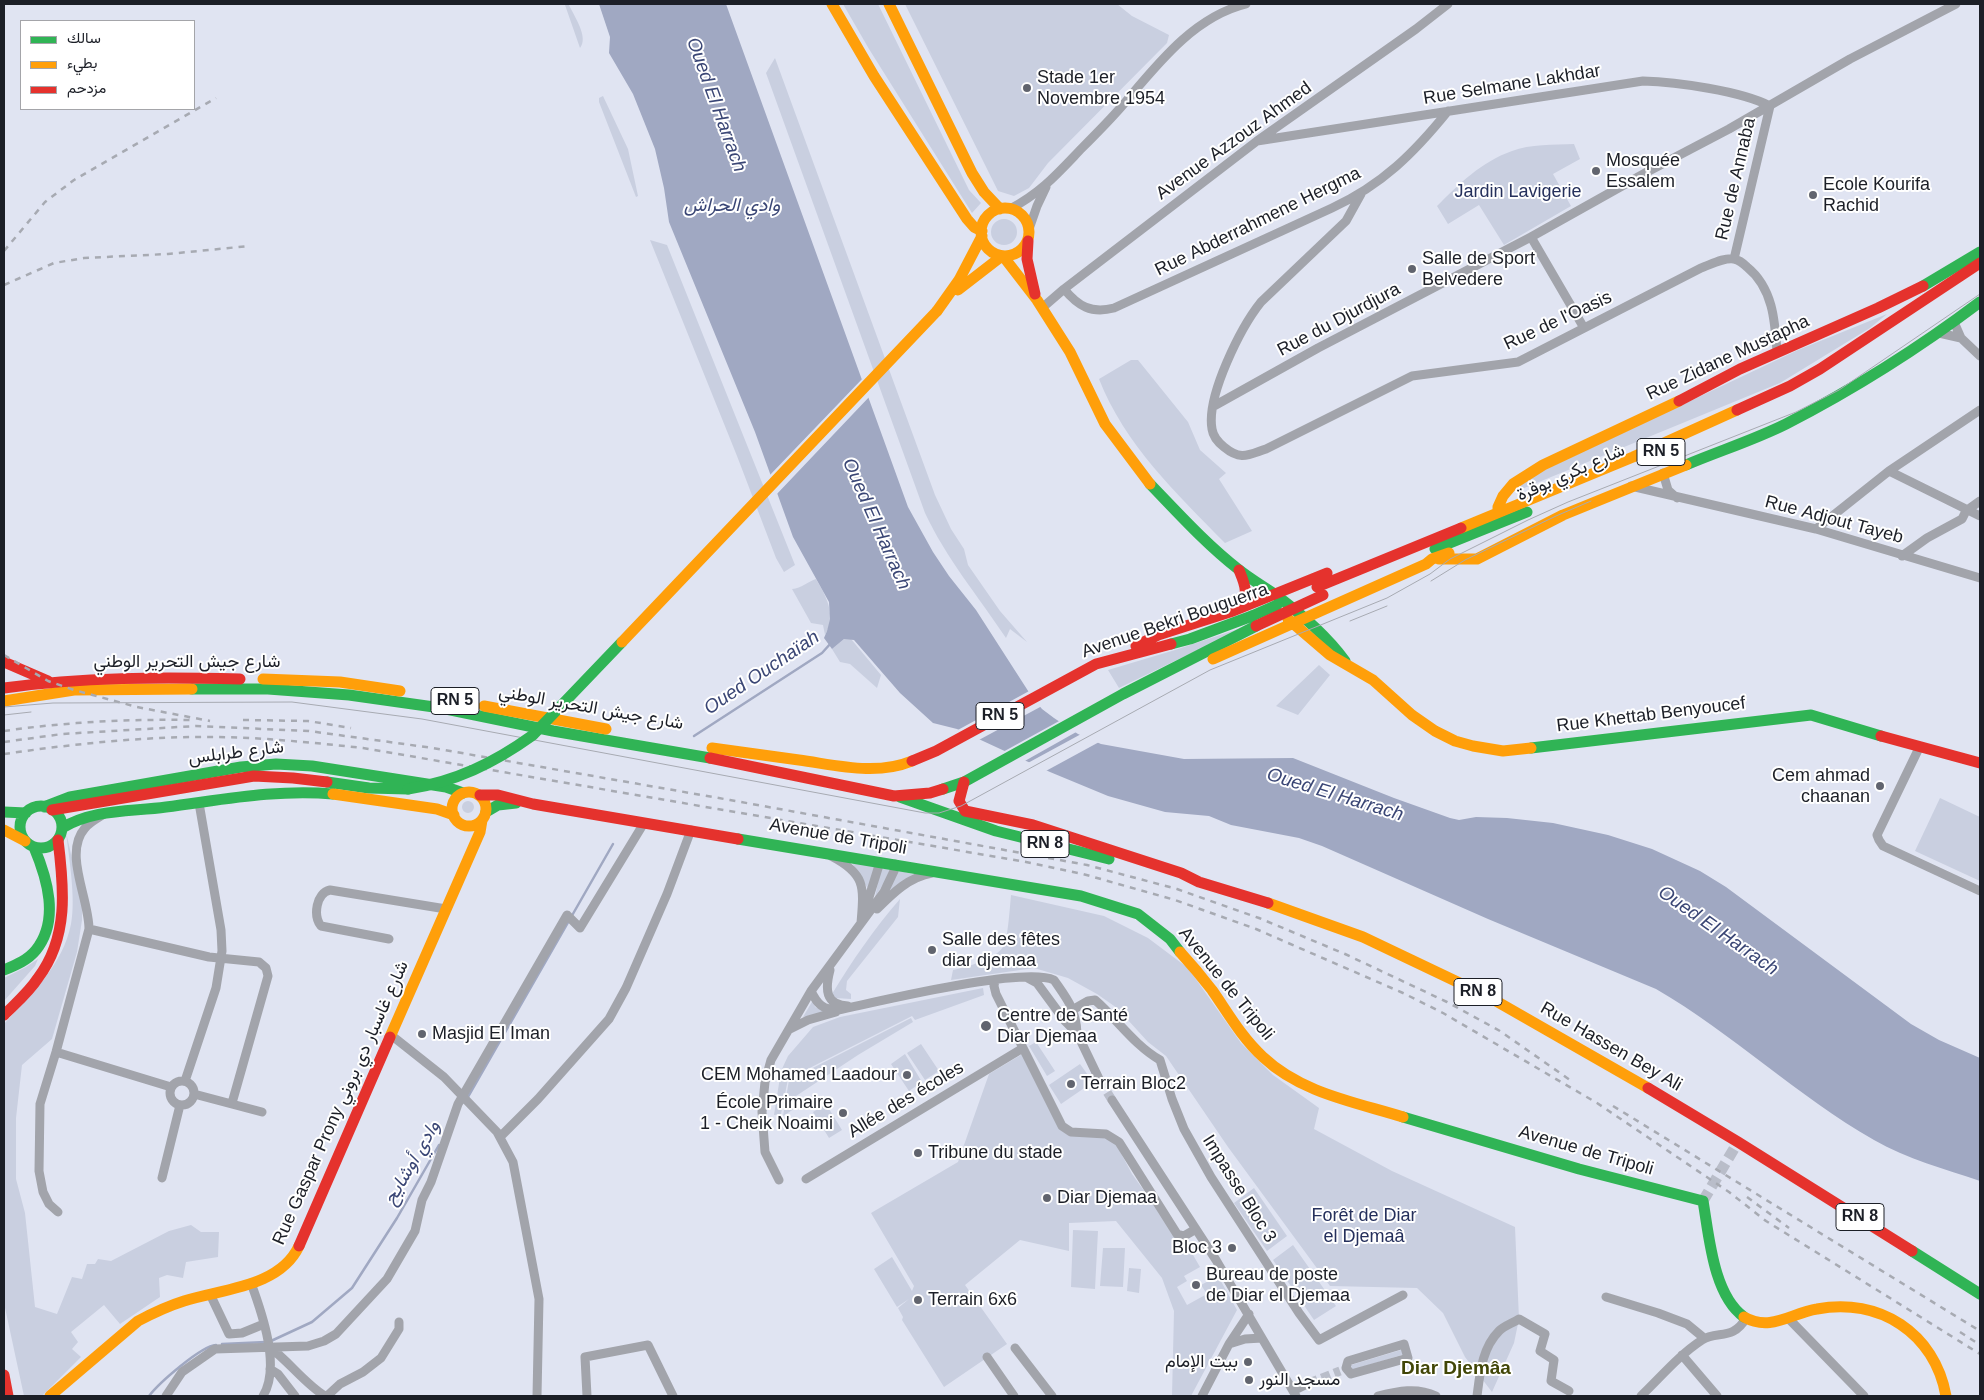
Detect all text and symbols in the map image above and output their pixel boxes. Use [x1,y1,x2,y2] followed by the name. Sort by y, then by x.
[20,20,195,110] legend
[67,29,101,46] text: سالك
[681,35,751,175] water label: Oued El Harrach
[67,54,97,71] text: بطيء
[1422,60,1602,110] street label: Rue Selmane Lakhdar
[1037,67,1165,110] place label: Stade 1er Novembre 1954
[1152,77,1316,205] street label: Avenue Azzouz Ahmed
[67,79,106,96] text: مزدحم
[1021,82,1033,94] marker: Stade 1er Novembre 1954
[1711,116,1761,242] street label: Rue de Annaba
[1606,150,1680,192] place label: Mosquée Essalem
[1152,163,1364,281] street label: Rue Abderrahmene Hergma
[1590,165,1602,177] marker: Mosquée Essalem
[1823,174,1930,216] place label: Ecole Kourifa Rachid
[1454,181,1582,203] park label: Jardin Lavigerie
[1807,189,1819,201] marker: Ecole Kourifa Rachid
[684,195,780,217] water label: وادي الحراش
[1422,248,1535,290] place label: Salle de Sport Belvedere
[1406,263,1418,275] marker: Salle de Sport Belvedere
[1274,279,1404,361] street label: Rue du Djurdjura
[1501,287,1615,355] street label: Rue de l'Oasis
[1643,311,1813,405] street label: Rue Zidane Mustapha
[1637,438,1685,466] road number: RN 5
[1514,440,1628,506] street label: شارع بكري بوقرة
[837,455,915,593] water label: Oued El Harrach
[1763,491,1905,549] street label: Rue Adjout Tayeb
[1079,579,1271,663] street label: Avenue Bekri Bouguerra
[700,626,824,720] water label: Oued Ouchaïah
[93,651,281,673] street label: شارع جيش التحرير الوطني
[497,681,685,735] street label: شارع جيش التحرير الوطني
[431,688,479,714] road number: RN 5
[1555,693,1747,737] street label: Rue Khettab Benyoucef
[976,702,1024,729] road number: RN 5
[187,736,285,770] street label: شارع طرابلس
[1264,763,1406,827] water label: Oued El Harrach
[1772,765,1870,808] place label: Cem ahmad chaanan
[1874,780,1886,792] marker: Cem ahmad chaanan
[768,814,908,860] street label: Avenue de Tripoli
[1021,831,1069,858] road number: RN 8
[1654,881,1782,981] water label: Oued El Harrach
[1174,923,1278,1045] street label: Avenue de Tripoli
[942,929,1060,972] place label: Salle des fêtes diar djemaa
[926,944,938,956] marker: Salle des fêtes diar djemaa
[268,958,414,1248] street label: Rue Gaspar Prony شارع غاسبار دي بروني
[1454,979,1502,1006] road number: RN 8
[1536,998,1686,1096] street label: Rue Hassen Bey Ali
[997,1005,1128,1048] place label: Centre de Santé Diar Djemaa
[979,1019,993,1033] marker: Centre de Santé Diar Djemaa
[432,1023,550,1045] place label: Masjid El Iman
[416,1028,428,1040] marker: Masjid El Iman
[844,1057,968,1143] street label: Allée des écoles
[701,1064,897,1086] place label: CEM Mohamed Laadour
[901,1069,913,1081] marker: CEM Mohamed Laadour
[1081,1073,1186,1095] place label: Terrain Bloc2
[1065,1078,1077,1090] marker: Terrain Bloc2
[700,1092,833,1134] place label: École Primaire 1 - Cheik Noaimi
[837,1107,849,1119] marker: École Primaire 1 - Cheik Noaimi
[379,1117,445,1209] water label: وادي أوشايح
[1516,1121,1656,1181] street label: Avenue de Tripoli
[1197,1131,1281,1247] street label: Impasse Bloc 3
[928,1142,1062,1164] place label: Tribune du stade
[912,1147,924,1159] marker: Tribune du stade
[1057,1187,1157,1209] place label: Diar Djemaa
[1041,1192,1053,1204] marker: Diar Djemaa
[1836,1204,1884,1230] road number: RN 8
[1311,1205,1417,1248] park label: Forêt de Diar el Djemaâ
[1172,1237,1222,1259] place label: Bloc 3
[1226,1242,1238,1254] marker: Bloc 3
[1206,1264,1350,1306] place label: Bureau de poste de Diar el Djemaa
[1190,1279,1202,1291] marker: Bureau de poste de Diar el Djemaa
[928,1289,1017,1311] place label: Terrain 6x6
[912,1294,924,1306] marker: Terrain 6x6
[1165,1351,1238,1373] place label: بيت الإمام
[1242,1356,1254,1368] marker: بيت الإمام
[1401,1358,1511,1380] district label: Diar Djemâa
[1259,1369,1340,1391] place label: مسجد النور
[1243,1374,1255,1386] marker: مسجد النور

